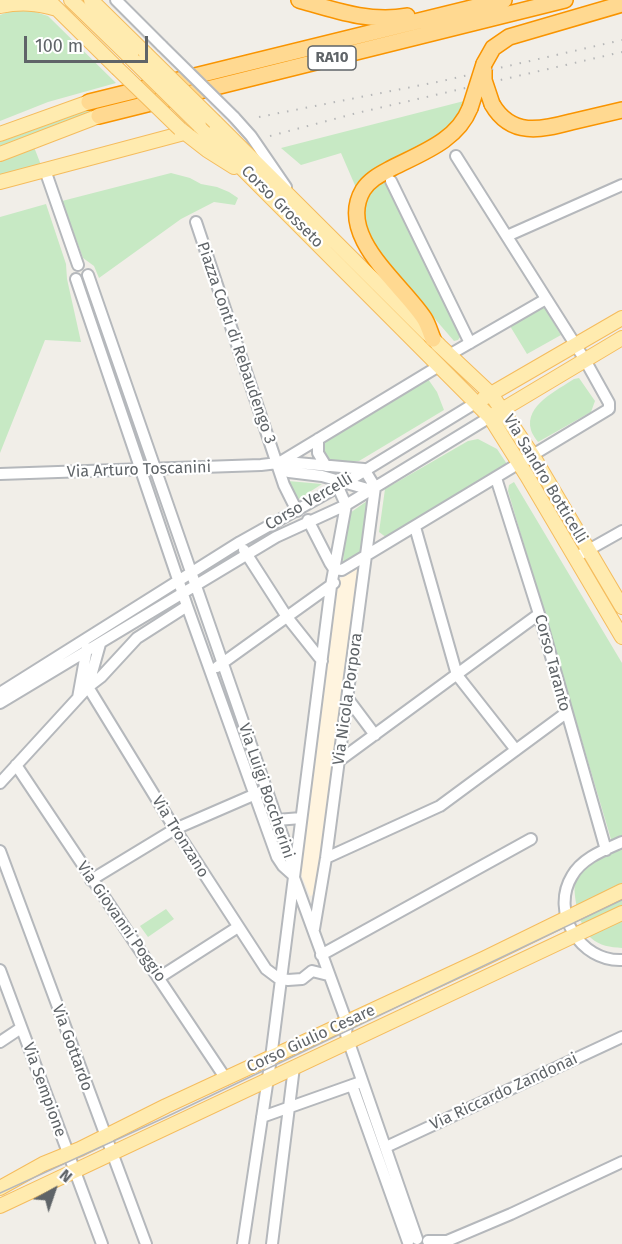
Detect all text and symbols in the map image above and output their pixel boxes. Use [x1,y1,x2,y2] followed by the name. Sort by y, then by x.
[27,24,152,62] scale bar
[35,35,83,57] text: 100 m
[308,46,356,70] road number: RA10
[237,162,327,252] street label: Corso Grosseto
[192,240,280,446] street label: Piazza Conti di Rebaudengo 3
[499,411,591,547] street label: Via Sandro Botticelli
[67,458,211,482] street label: Via Arturo Toscanini
[262,469,356,535] street label: Corso Vercelli
[530,612,574,714] street label: Corso Taranto
[329,632,367,766] street label: Via Nicola Porpora
[234,721,298,861] street label: Via Luigi Boccherini
[147,793,213,881] street label: Via Tronzano
[72,858,170,986] street label: Via Giovanni Poggio
[244,1001,378,1077] street label: Corso Giulio Cesare
[47,1002,97,1094] street label: Via Gottardo
[18,1040,70,1140] street label: Via Sempione
[427,1049,581,1135] street label: Via Riccardo Zandonai
[24,1160,84,1220] north arrow
[56,1165,76,1187] text: N

